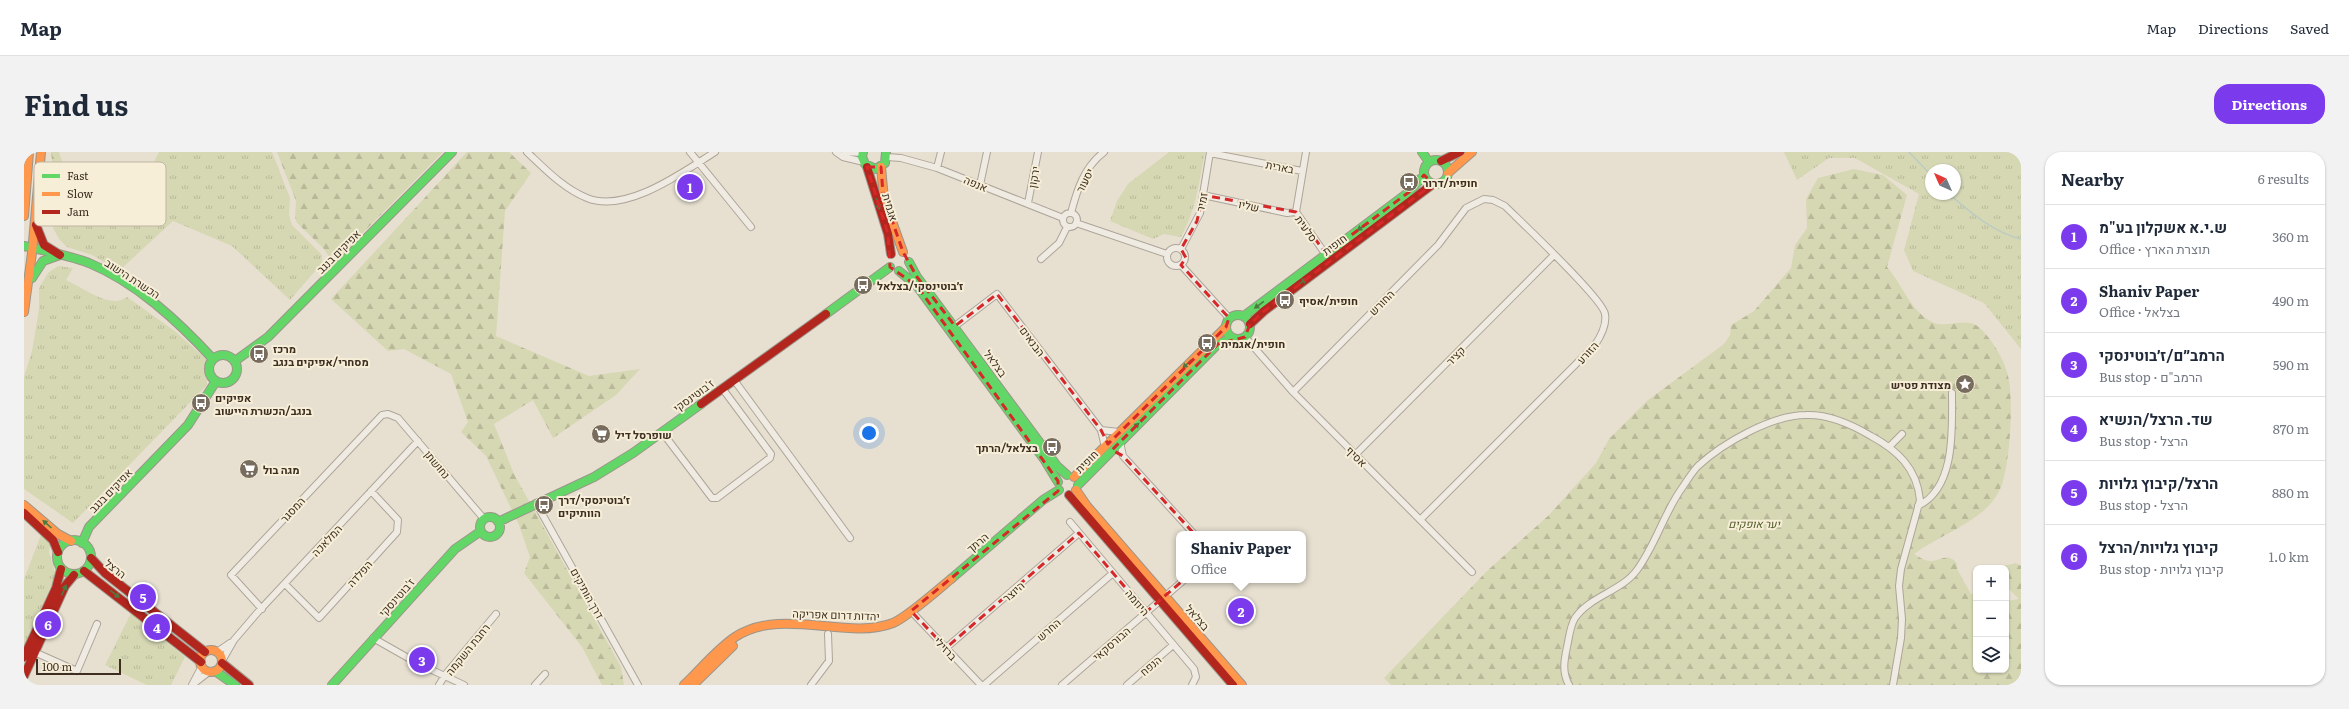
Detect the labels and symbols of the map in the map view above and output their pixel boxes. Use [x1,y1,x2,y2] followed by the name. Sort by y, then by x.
[1265,155,1296,177] street label: בארית
[34,162,166,226] legend
[1925,164,1961,200] north arrow
[1023,165,1043,189] street label: ירקון
[1071,165,1097,195] street label: יסעור
[67,167,89,183] text: Fast
[962,171,990,195] street label: אנפה
[1398,171,1420,193] bus stop icon: חופית/דרור
[677,172,703,202] pin: 1
[1423,174,1478,190] place label: חופית/דרור
[67,185,93,201] text: Slow
[879,191,903,223] street label: אגמית
[1191,191,1211,213] street label: זמיר
[1237,195,1261,215] street label: שליו
[875,199,881,211] one-way arrow
[67,203,90,219] text: Jam
[1292,211,1322,245] street label: סלעית
[1357,223,1368,231] one-way arrow
[312,225,364,277] street label: אפיקים בנגב
[1318,229,1350,259] street label: חופית
[102,254,164,302] street label: הכשרת הישוב
[852,274,874,296] bus stop icon: ז׳בוטינסקי/בצלאל
[877,277,963,293] place label: ז׳בוטינסקי/בצלאל
[1297,277,1308,286] one-way arrow
[1365,286,1397,318] street label: החורש
[1274,289,1296,311] bus stop icon: חופית/אסיף
[1299,292,1358,308] place label: חופית/אסיף
[1253,301,1264,310] one-way arrow
[1016,323,1050,359] street label: הבנאים
[1196,332,1218,354] bus stop icon: חופית/אגמית
[1221,335,1285,351] place label: חופית/אגמית
[1572,337,1602,367] street label: הזורע
[273,340,369,369] place label: מרכז מסחרי/אפיקים בנגב
[1442,342,1468,368] street label: קציר
[248,343,270,365] bus stop icon: מרכז מסחרי/אפיקים בנגב
[981,346,1011,380] street label: בצלאל
[1182,359,1192,369] one-way arrow
[1954,373,1976,395] place icon: מצודת פטיש
[669,375,717,415] street label: ז'בוטינסקי
[1891,376,1951,392] place label: מצודת פטיש
[215,389,312,418] place label: אפיקים בנגב/הכשרת היישוב
[190,392,212,414] bus stop icon: אפיקים בנגב/הכשרת היישוב
[1130,422,1140,432] one-way arrow
[590,423,612,445] supermarket icon: שופרסל דיל
[859,423,879,443] your location
[615,426,672,442] place label: שופרסל דיל
[1041,436,1063,458] bus stop icon: בצלאל/הרתך
[976,439,1038,455] place label: בצלאל/הרתך
[1343,442,1371,470] street label: אסיף
[421,446,455,482] street label: נחושתן
[1071,446,1101,476] street label: חופית
[238,458,260,480] supermarket icon: מגה בול
[263,461,300,477] place label: מגה בול
[85,464,135,516] street label: אפיקים בנגב
[558,491,630,520] place label: ז׳בוטינסקי/דרך הוותיקים
[276,493,308,525] street label: המסגר
[533,494,555,516] bus stop icon: ז׳בוטינסקי/דרך הוותיקים
[1728,515,1781,531] park label: יער אופקים
[41,519,52,528] one-way arrow
[307,520,345,560] street label: המלאכה
[963,528,991,556] street label: הרתך
[102,554,130,582] street label: הרצל
[343,556,375,590] street label: הפלדה
[567,565,609,622] street label: דרך הותיקים
[374,574,418,620] street label: ז'בוטינסקי
[999,577,1027,605] street label: היוצר
[130,582,156,612] pin: 5
[61,583,67,595] one-way arrow
[1122,585,1154,619] street label: היוזמה
[110,590,121,598] one-way arrow
[1228,596,1254,626] pin: 2
[1182,600,1214,634] street label: בצלאל
[792,604,880,624] street label: יהדות דרום אפריקה
[35,609,61,639] pin: 6
[144,612,170,642] pin: 4
[1032,614,1064,644] street label: החרש
[441,620,493,678] street label: רחבת השקמה
[1089,622,1133,664] street label: הבורסקאי
[931,633,961,664] street label: ברזילי
[409,645,435,675] pin: 3
[1136,651,1164,679] street label: הנפח
[36,657,121,676] scale bar

